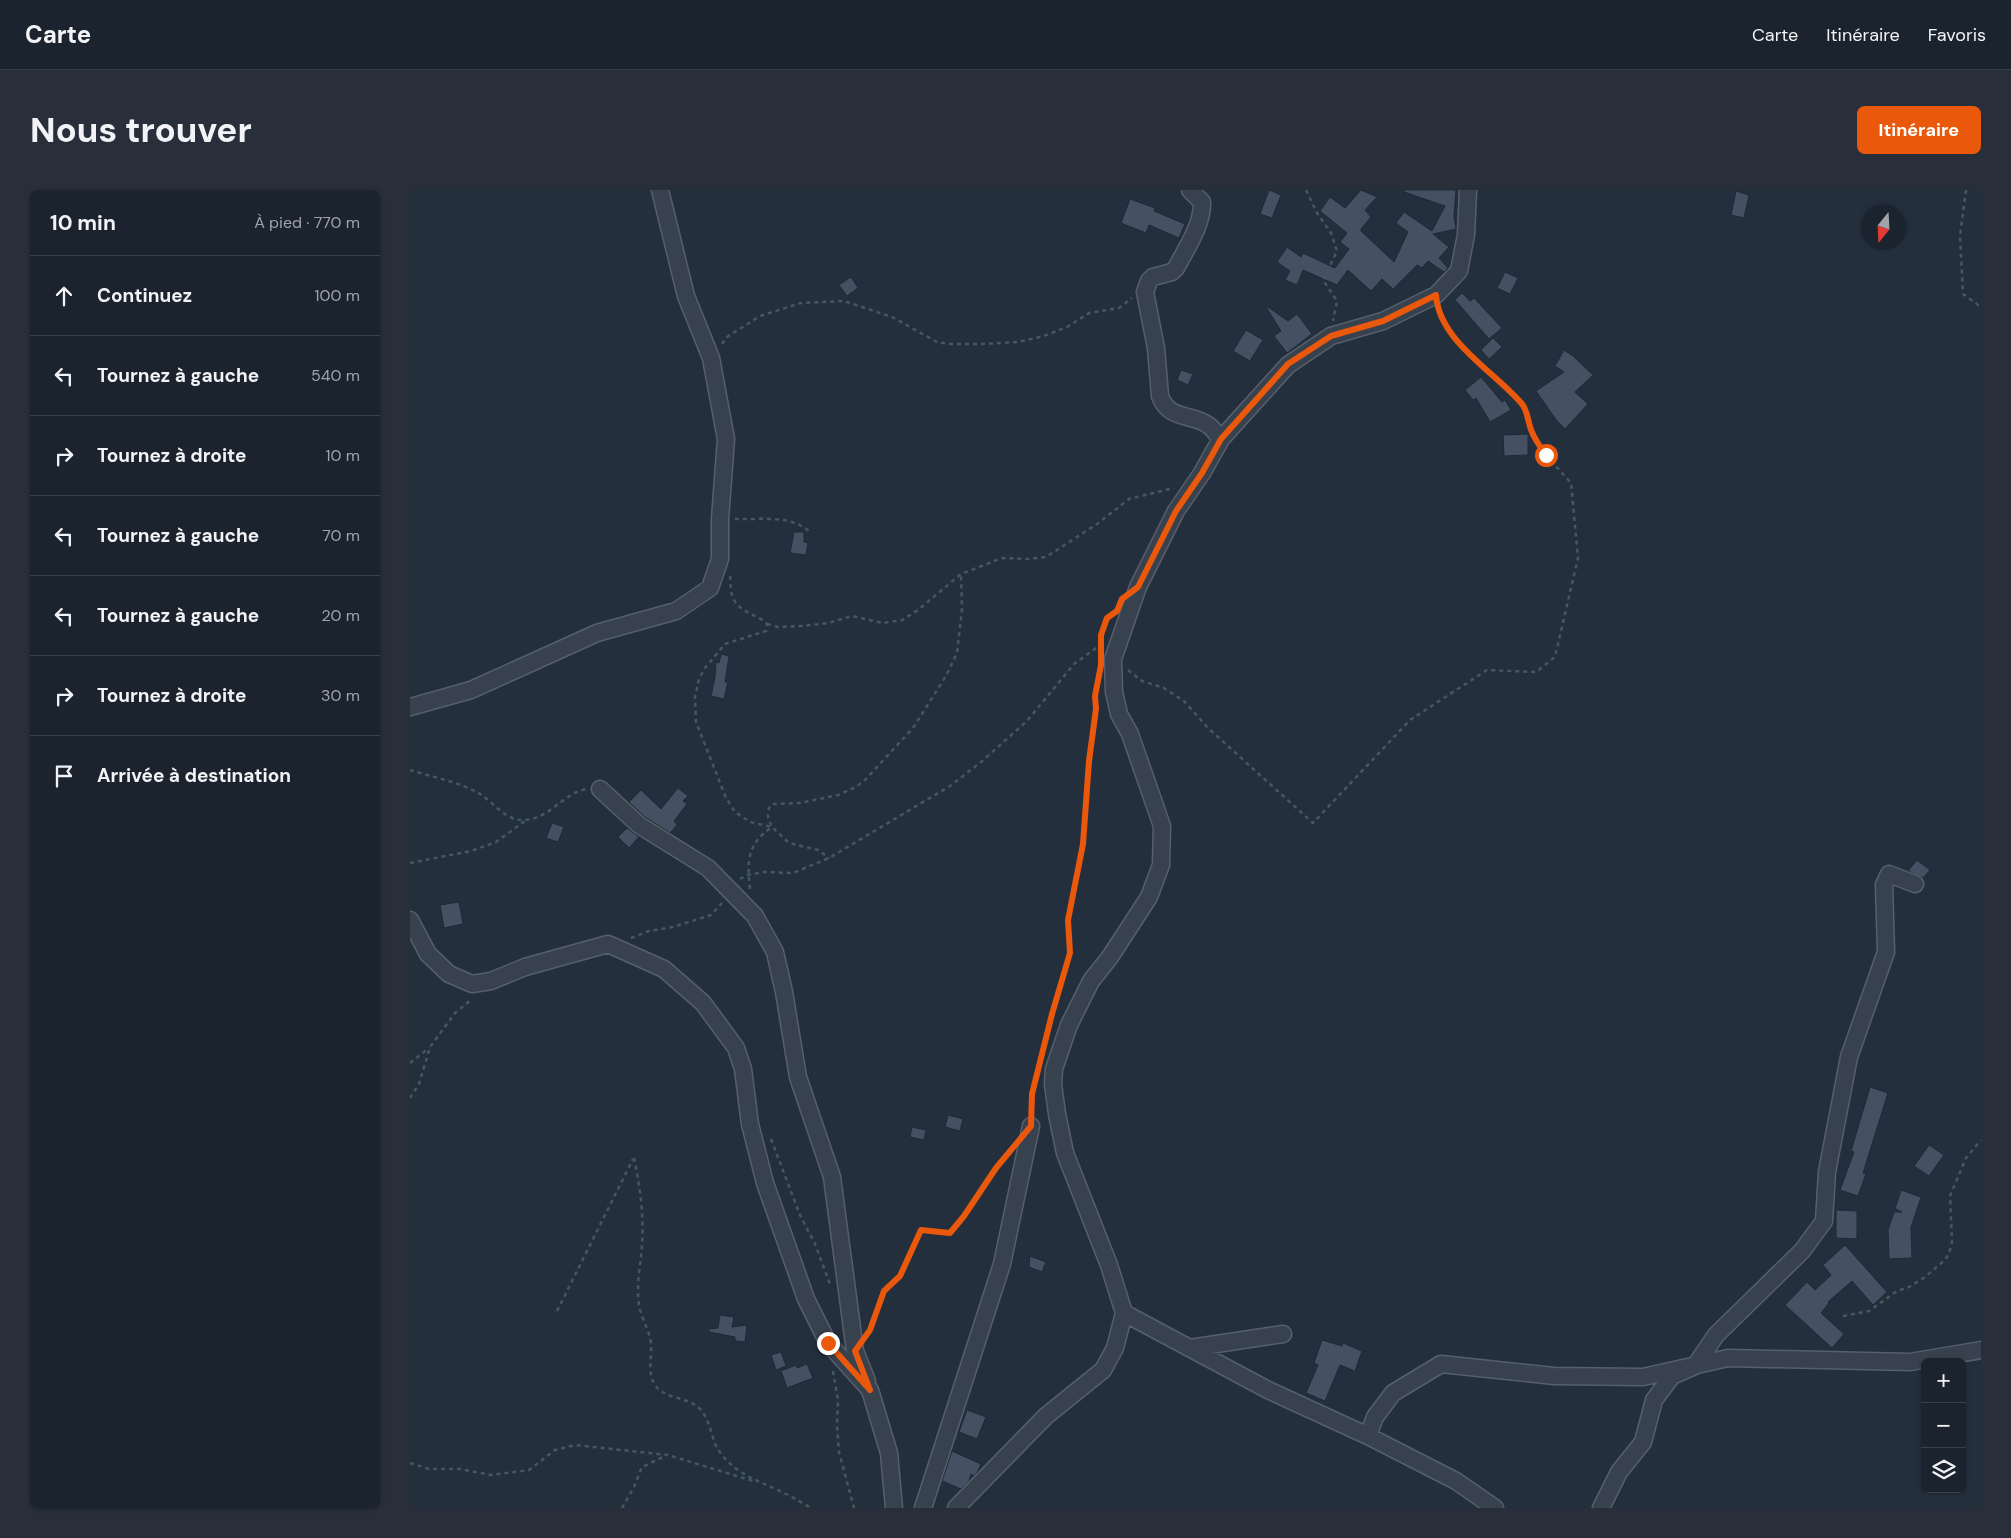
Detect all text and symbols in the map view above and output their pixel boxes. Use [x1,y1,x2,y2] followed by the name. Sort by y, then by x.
[25,19,91,50] text: Carte
[1752,23,1798,47] text: Carte
[1826,23,1900,47] text: Itinéraire
[1928,23,1986,47] text: Favoris
[1857,106,1981,154] button: Itinéraire
[30,107,252,153] text: Nous trouver
[1861,205,1906,250] north arrow
[50,209,116,237] text: 10 min
[254,212,360,233] text: À pied · 770 m
[50,282,78,310] icon: ahead
[97,283,192,308] text: Continuez
[315,285,360,306] text: 100 m
[50,362,78,390] icon: left
[97,363,259,388] text: Tournez à gauche
[311,365,360,386] text: 540 m
[50,442,78,470] icon: right
[97,443,247,468] text: Tournez à droite
[1535,444,1558,467] route start
[326,445,360,466] text: 10 m
[50,522,78,550] icon: left
[97,523,259,548] text: Tournez à gauche
[322,525,360,546] text: 70 m
[50,602,78,630] icon: left
[97,603,259,628] text: Tournez à gauche
[321,605,360,626] text: 20 m
[50,682,78,710] icon: right
[97,683,247,708] text: Tournez à droite
[321,685,360,706] text: 30 m
[50,762,78,790] icon: arrive
[97,763,291,788] text: Arrivée à destination
[817,1332,840,1355] route end
[1921,1358,1966,1493] map controls
[1921,1358,1966,1403] button: +
[1921,1403,1966,1448] button: −
[1921,1448,1966,1493] button: layers

